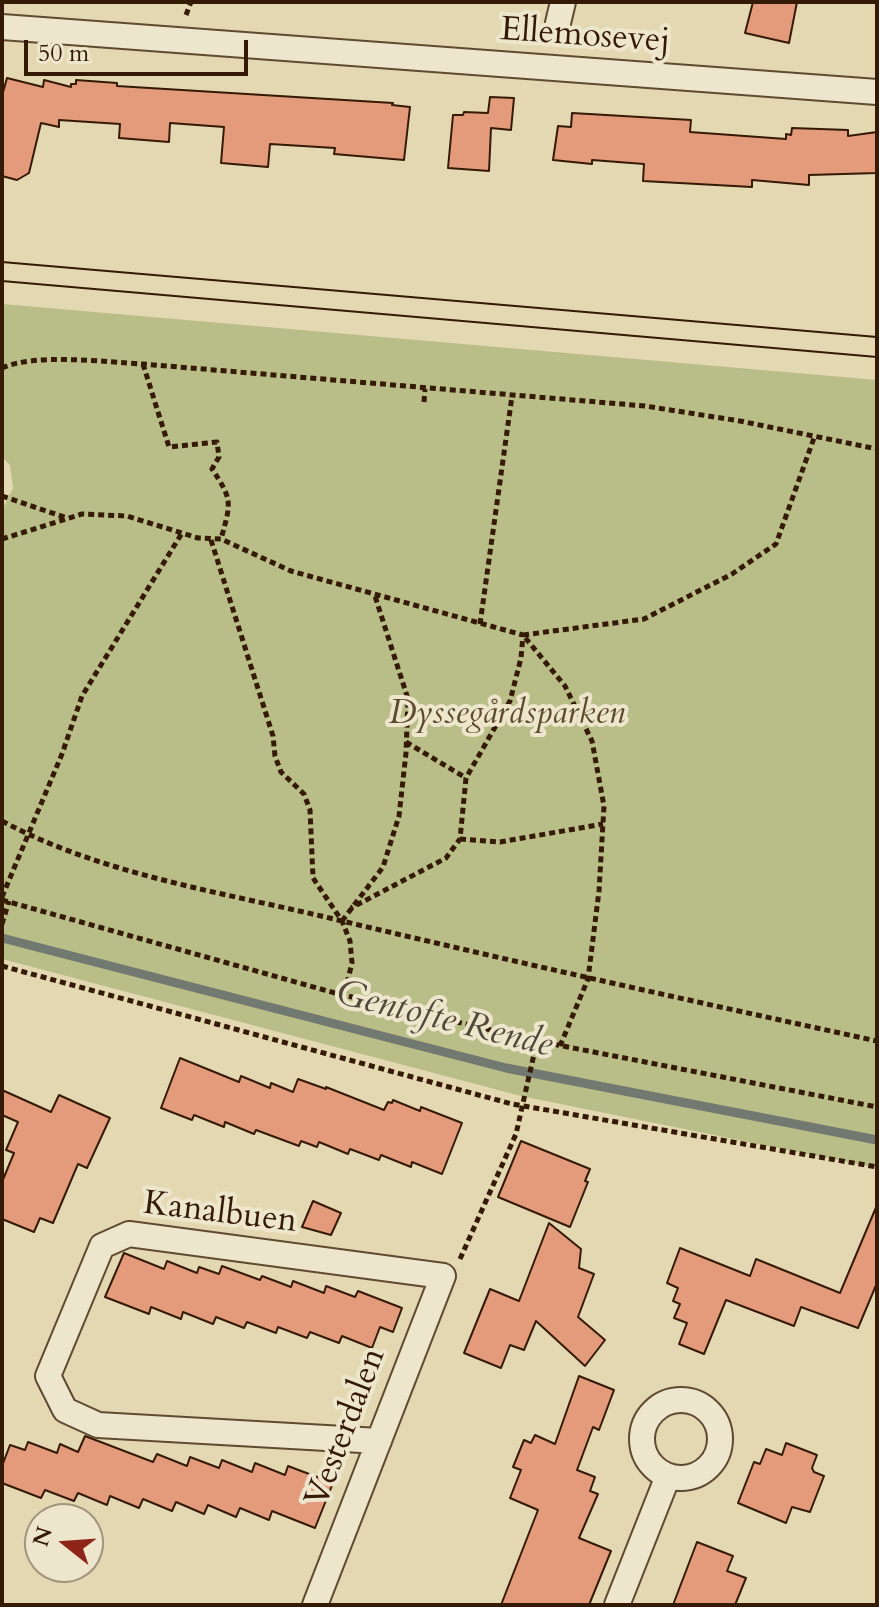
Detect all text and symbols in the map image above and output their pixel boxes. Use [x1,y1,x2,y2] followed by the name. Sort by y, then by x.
[499,11,671,63] street label: Ellemosevej
[28,24,252,74] scale bar
[38,37,89,70] text: 50 m
[389,695,625,735] park label: Dyssegårdsparken
[332,973,556,1069] water label: Gentofte Rende
[141,1184,299,1244] street label: Kanalbuen
[298,1343,396,1513] street label: Vesterdalen
[24,1503,104,1583] north arrow
[26,1523,60,1550] text: N

